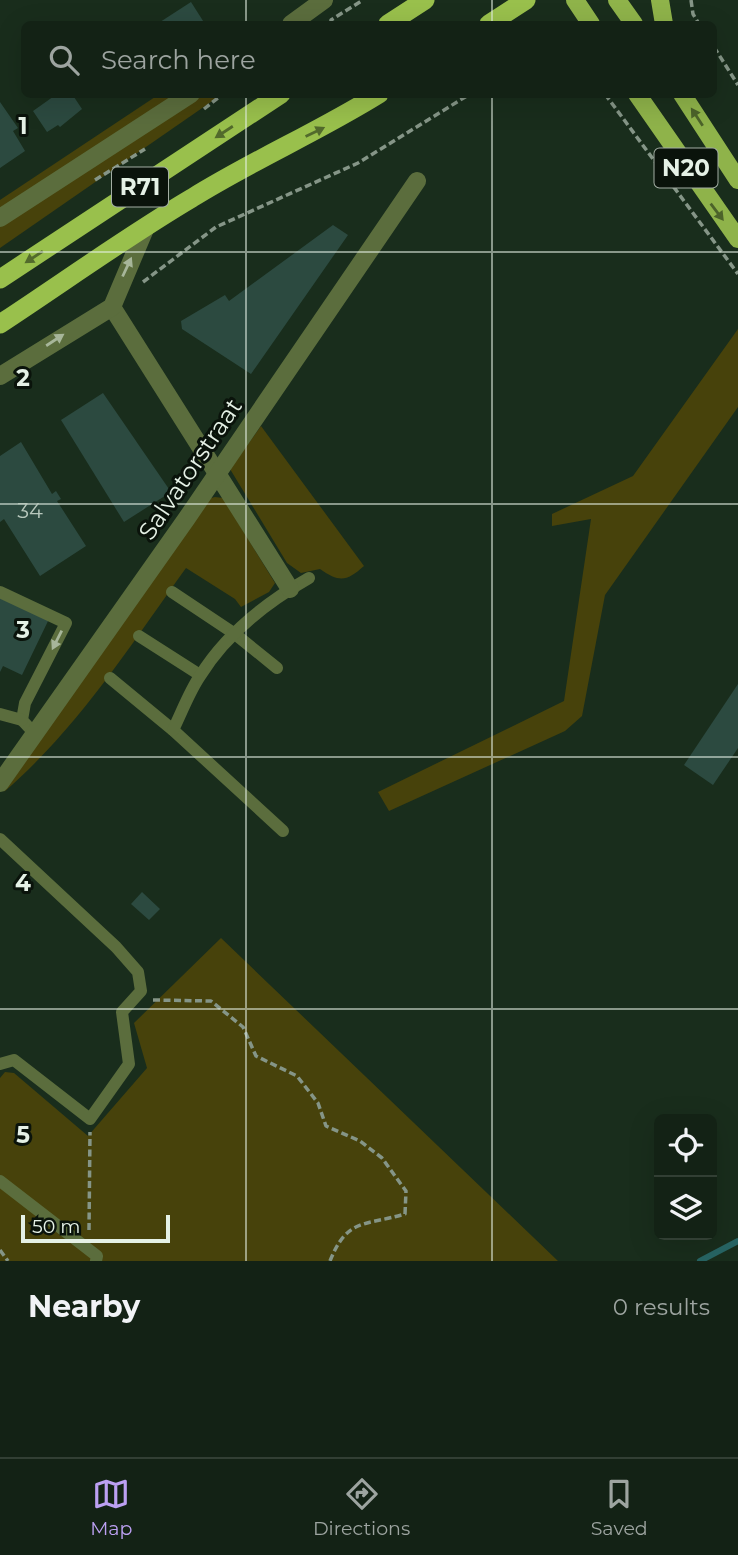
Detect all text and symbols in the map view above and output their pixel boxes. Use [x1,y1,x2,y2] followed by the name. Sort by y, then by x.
[21,21,717,98] search box
[45,41,83,79] icon: search
[101,44,256,76] text: Search here
[690,107,703,126] one-way arrow
[18,112,28,140] text: 1
[215,125,233,139] one-way arrow
[305,127,325,138] one-way arrow
[654,148,718,188] road number: N20
[112,168,168,206] road number: R71
[709,203,723,221] one-way arrow
[24,250,43,263] one-way arrow
[122,257,133,278] one-way arrow
[45,334,65,347] one-way arrow
[16,364,30,392] text: 2
[132,393,248,545] street label: Salvatorstraat
[17,498,43,523] house number: 34
[15,616,30,644] text: 3
[52,630,63,650] one-way arrow
[15,869,31,897] text: 4
[654,1114,717,1240] map controls
[654,1114,717,1177] button: locate
[16,1121,30,1149] text: 5
[654,1177,717,1240] button: layers
[21,1212,170,1244] scale bar
[32,1215,80,1238] text: 50 m
[28,1288,140,1325] text: Nearby
[613,1293,710,1321] text: 0 results
[90,1475,132,1540] tab: Map
[313,1475,410,1540] tab: Directions
[591,1475,648,1540] tab: Saved

